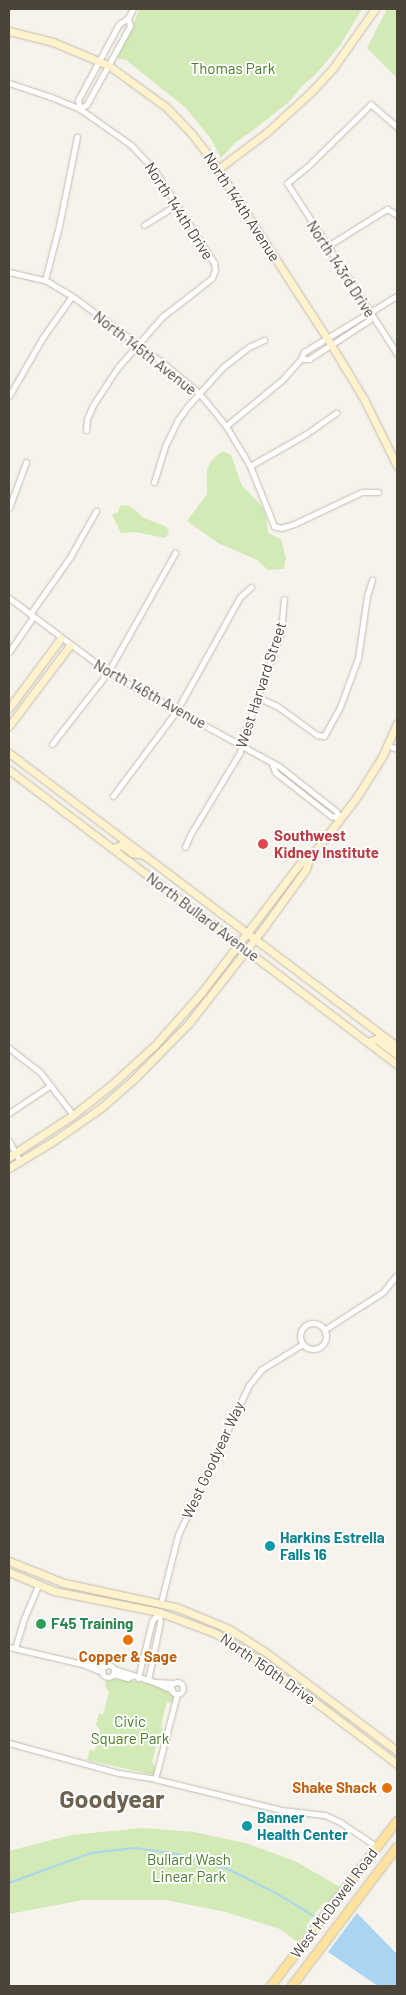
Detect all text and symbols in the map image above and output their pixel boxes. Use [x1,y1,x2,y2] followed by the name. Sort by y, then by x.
[191,60,275,78] park label: Thomas Park
[200,149,284,265] street label: North 144th Avenue
[141,159,217,263] street label: North 144th Drive
[303,217,379,321] street label: North 143rd Drive
[90,307,200,399] street label: North 145th Avenue
[232,620,290,750] street label: West Harvard Street
[91,656,209,732] street label: North 146th Avenue
[274,826,379,861] place label: Southwest Kidney Institute
[256,837,270,851] marker: Southwest Kidney Institute
[143,869,263,965] street label: North Bullard Avenue
[178,1399,248,1521] street label: West Goodyear Way
[280,1528,385,1563] place label: Harkins Estrella Falls 16
[264,1540,276,1552] marker: Harkins Estrella Falls 16
[51,1615,133,1633] place label: F45 Training
[35,1618,47,1630] marker: F45 Training
[217,1630,319,1708] street label: North 150th Drive
[122,1634,134,1646] marker: Copper & Sage
[79,1648,177,1666] place label: Copper & Sage
[91,1712,169,1747] park label: Civic Square Park
[292,1779,377,1797] place label: Shake Shack
[381,1782,393,1794] marker: Shake Shack
[59,1783,165,1813] district label: Goodyear
[257,1808,348,1843] place label: Banner Health Center
[241,1820,253,1832] marker: Banner Health Center
[287,1844,381,1962] street label: West McDowell Road
[147,1850,231,1885] park label: Bullard Wash Linear Park

